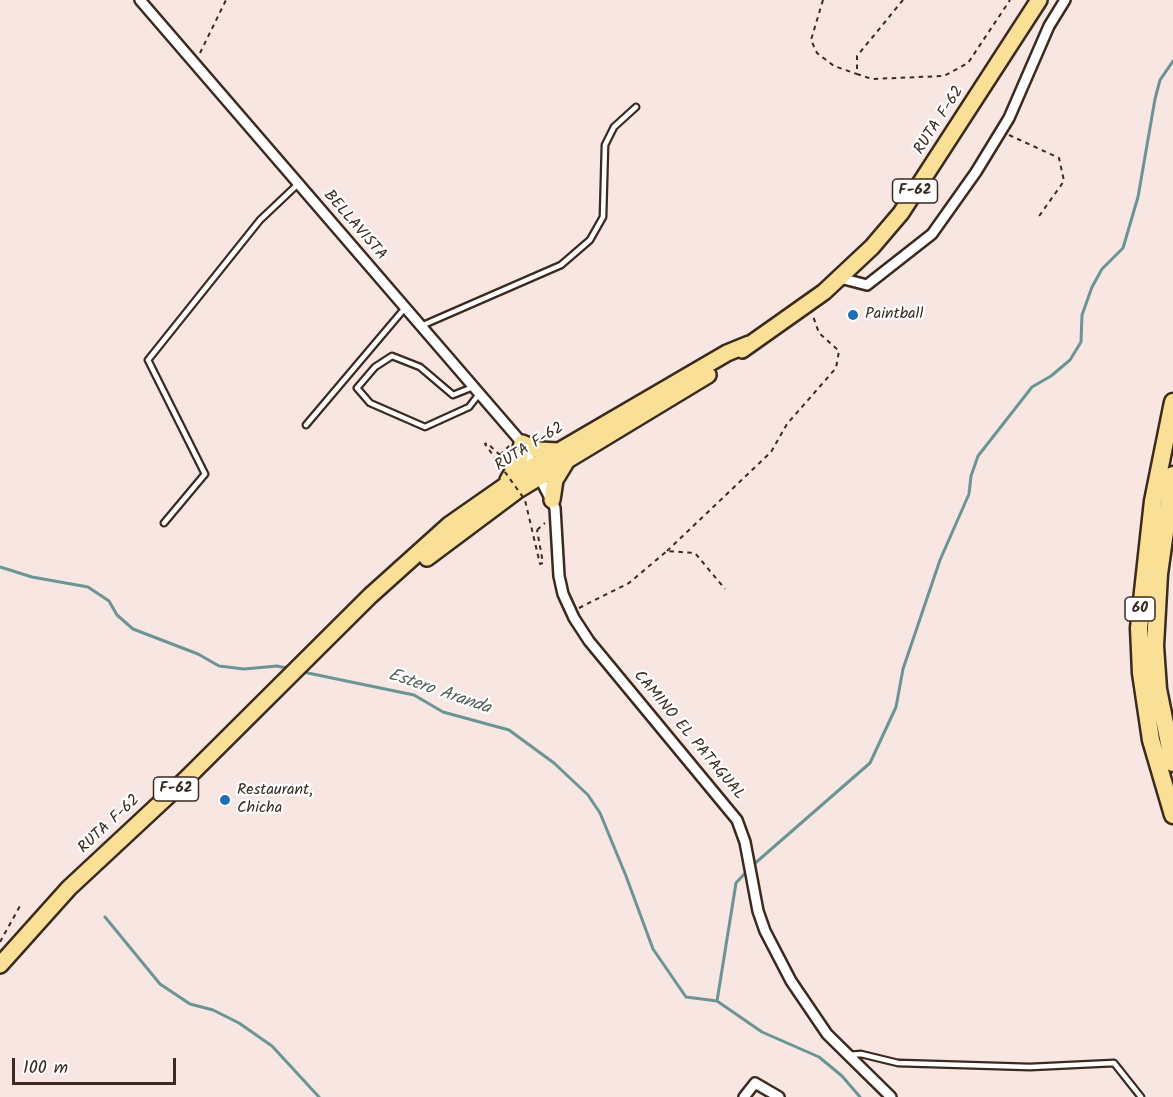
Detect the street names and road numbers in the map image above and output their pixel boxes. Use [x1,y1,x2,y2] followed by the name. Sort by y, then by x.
[911,83,969,159] street label: RUTA F-62
[892,179,938,203] road number: F-62
[318,187,390,265] street label: BELLAVISTA
[492,419,568,477] street label: RUTA F-62
[1125,597,1155,621] road number: 60
[628,667,748,805] street label: CAMINO EL PATAGUAL
[154,777,198,801] road number: F-62
[75,792,145,858] street label: RUTA F-62

